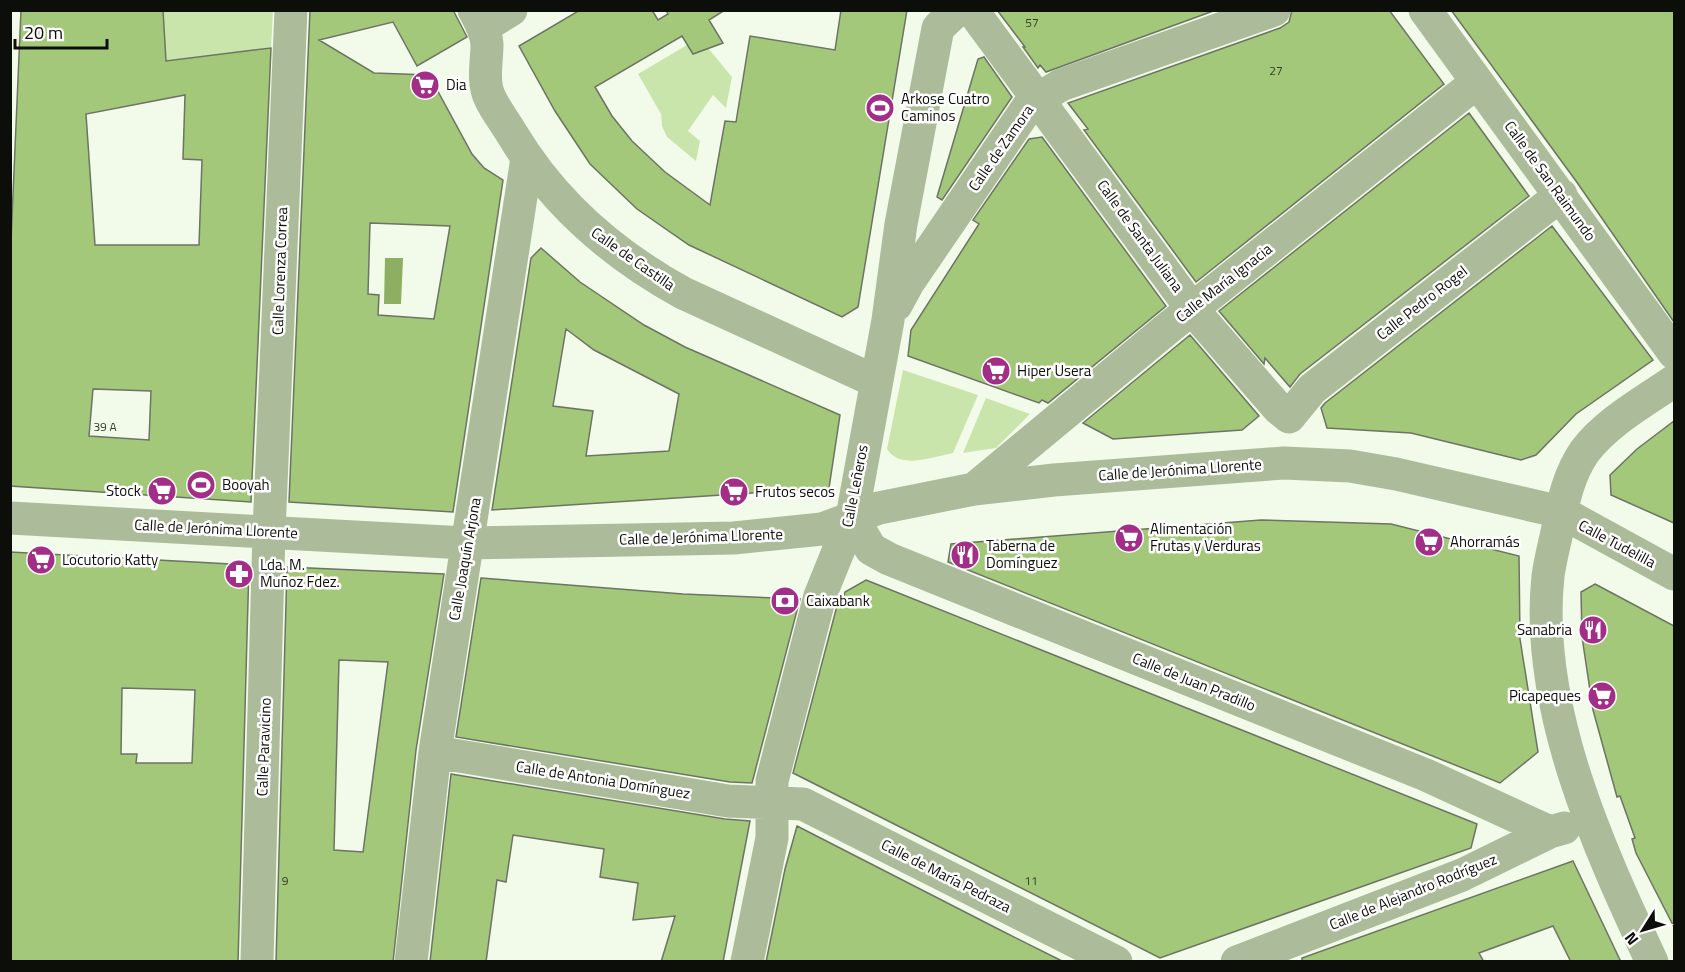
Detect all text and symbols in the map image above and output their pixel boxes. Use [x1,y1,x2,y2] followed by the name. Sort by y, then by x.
[15,12,106,50] scale bar
[1025,13,1039,32] house number: 57
[24,19,63,46] text: 20 m
[1269,61,1283,80] house number: 27
[409,69,441,101] supermarket icon: Dia
[446,73,467,96] place label: Dia
[901,87,990,127] place label: Arkose Cuatro Caminos
[864,92,896,124] sports icon: Arkose Cuatro Caminos
[962,99,1039,196] street label: Calle de Zamora
[1499,116,1602,246] street label: Calle de San Raimundo
[1092,175,1189,297] street label: Calle de Santa Juliana
[266,206,293,335] street label: Calle Lorenza Correa
[587,221,680,296] street label: Calle de Castilla
[1170,237,1277,328] street label: Calle María Ignacia
[1371,260,1472,345] street label: Calle Pedro Rogel
[980,355,1012,387] supermarket icon: Hiper Usera
[1017,359,1092,382] place label: Hiper Usera
[93,417,117,436] house number: 39 A
[835,443,874,529] street label: Calle Leñeros
[1097,452,1262,487] street label: Calle de Jerónima Llorente
[185,469,217,501] sports icon: Booyah
[222,473,270,496] place label: Booyah
[146,475,178,507] supermarket icon: Stock
[718,476,750,508] supermarket icon: Frutos secos
[106,479,141,502] place label: Stock
[755,480,835,503] place label: Frutos secos
[442,495,487,622] street label: Calle Joaquín Arjona
[134,513,298,544] street label: Calle de Jerónima Llorente
[1574,514,1660,574] street label: Calle Tudelilla
[1150,517,1261,557] place label: Alimentación Frutas y Verduras
[619,522,783,551] street label: Calle de Jerónima Llorente
[1113,522,1145,554] supermarket icon: Alimentación Frutas y Verduras
[1413,526,1445,558] supermarket icon: Ahorramás
[1450,530,1520,553] place label: Ahorramás
[986,534,1058,574] place label: Taberna de Domínguez
[949,539,981,571] restaurant icon: Taberna de Domínguez
[25,544,57,576] supermarket icon: Locutorio Katty
[62,548,158,571] place label: Locutorio Katty
[260,553,340,593] place label: Lda. M. Muñoz Fdez.
[223,558,255,590] pharmacy icon: Lda. M. Muñoz Fdez.
[769,585,801,617] bank icon: Caixabank
[806,589,870,612] place label: Caixabank
[1577,614,1609,646] restaurant icon: Sanabria
[1517,618,1572,641] place label: Sanabria
[1129,646,1259,717] street label: Calle de Juan Pradillo
[1586,680,1618,712] supermarket icon: Picapeques
[1509,684,1581,707] place label: Picapeques
[250,697,277,797] street label: Calle Paravicino
[514,754,692,805] street label: Calle de Antonia Domínguez
[877,833,1016,918] street label: Calle de María Pedraza
[1326,847,1500,936] street label: Calle de Alejandro Rodríguez
[282,871,289,890] house number: 9
[1024,871,1038,890] house number: 11
[1613,900,1673,960] north arrow
[1618,927,1644,951] text: N

